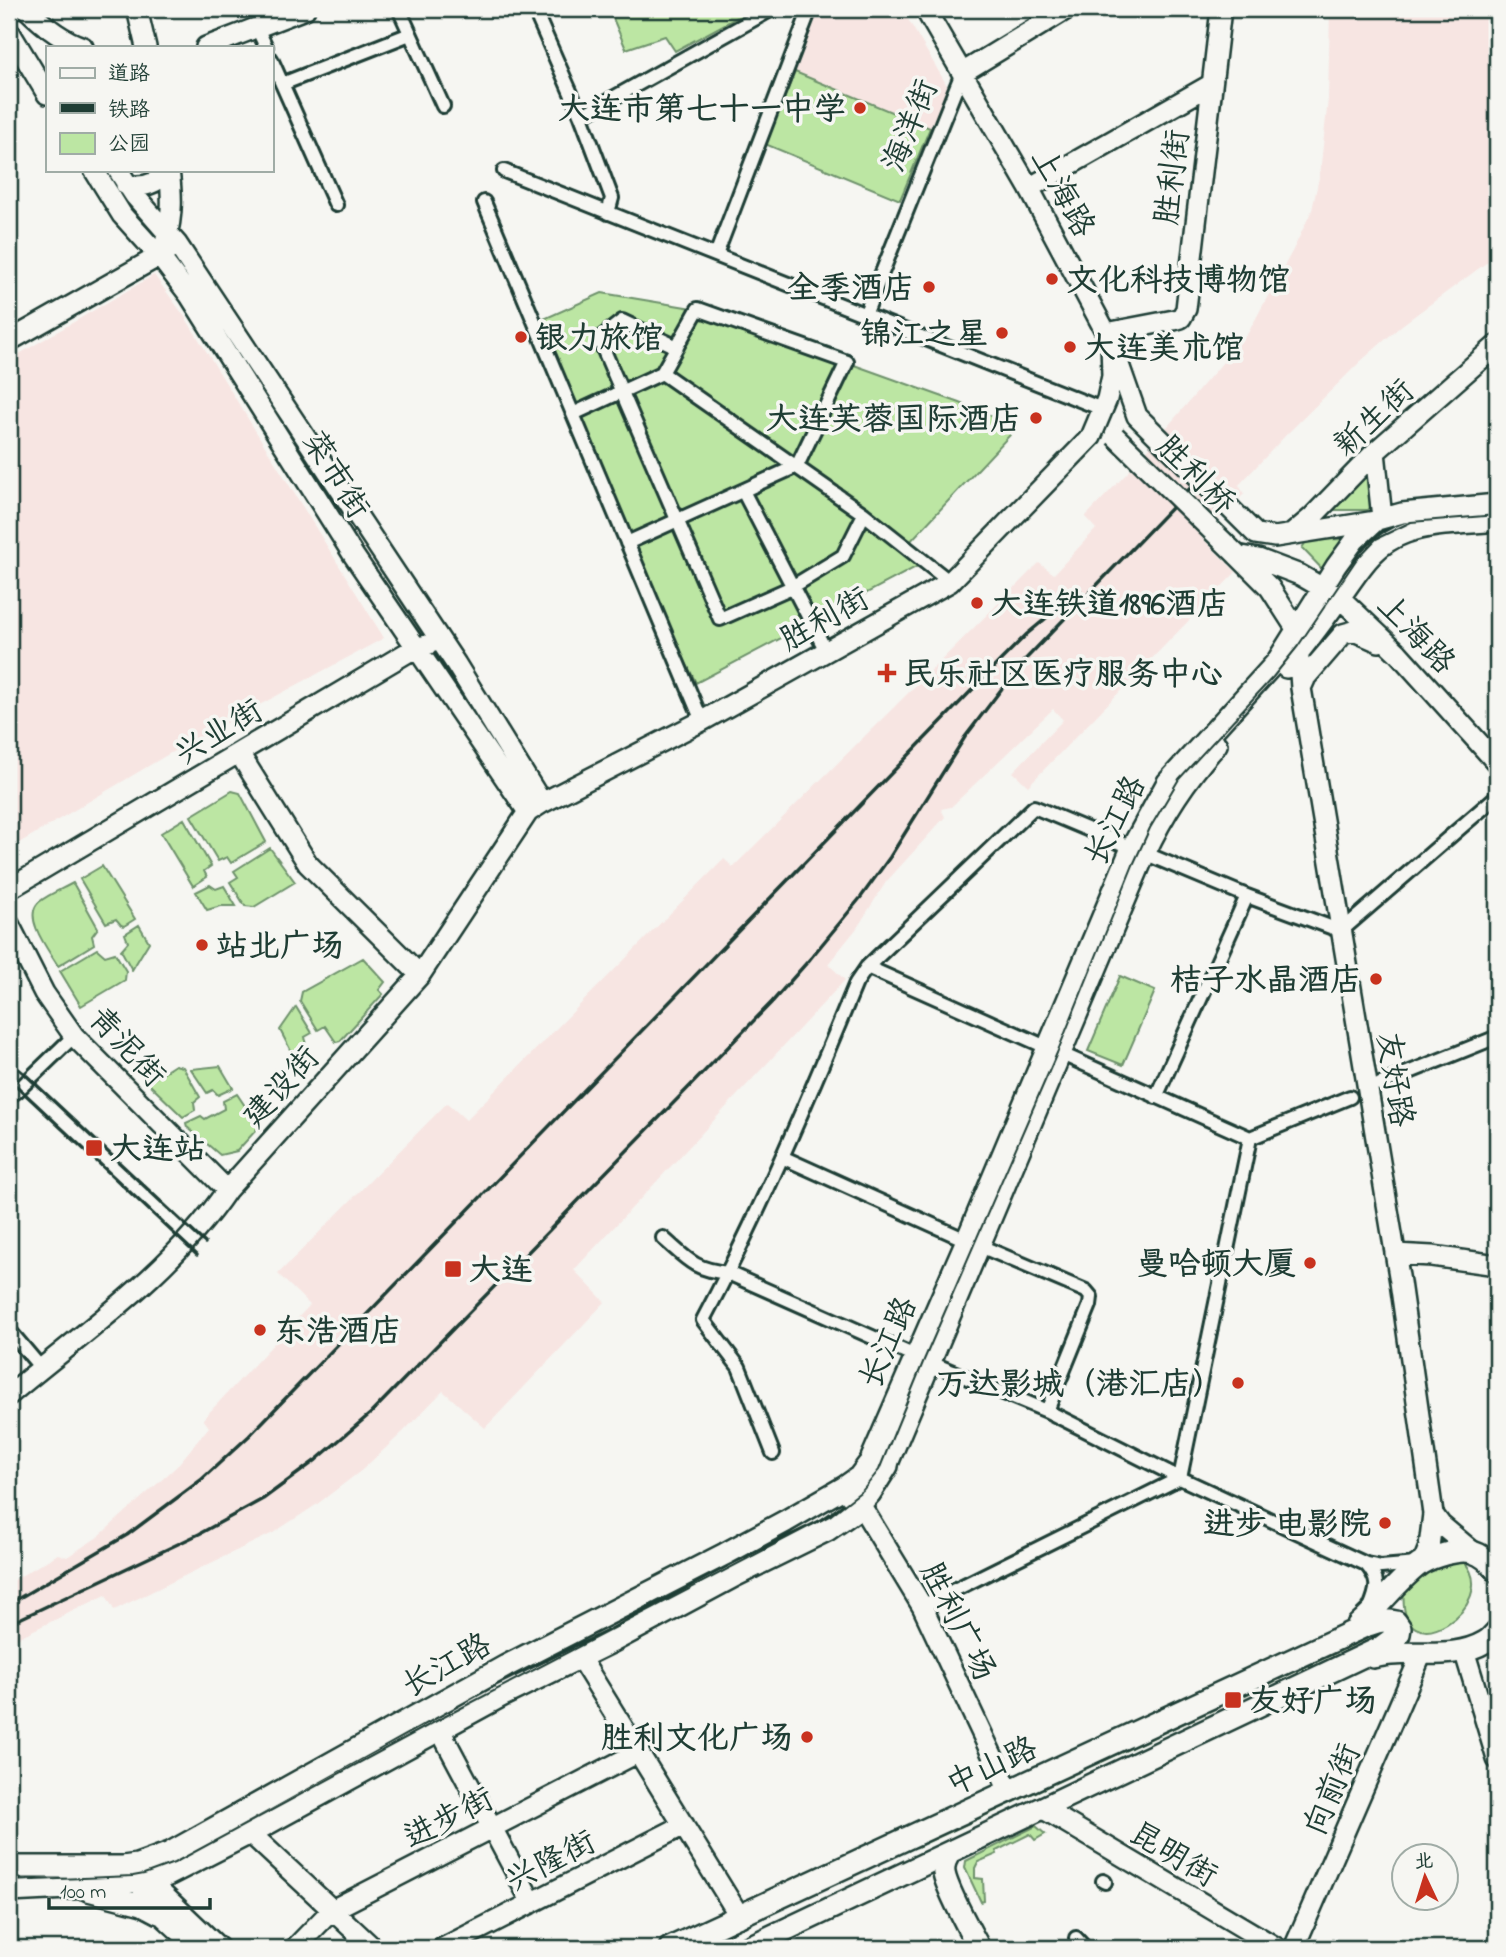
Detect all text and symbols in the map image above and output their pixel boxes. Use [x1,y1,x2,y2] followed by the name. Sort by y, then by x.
[46,46,273,172] legend
[108,60,150,90] text: 道路
[872,73,952,180] street label: 海洋街
[558,88,846,135] place label: 大连市第七十一中学
[108,96,150,126] text: 铁路
[852,100,868,116] marker: 大连市第七十一中学
[1145,127,1204,228] street label: 胜利街
[108,130,150,160] text: 公园
[1017,140,1105,247] street label: 上海路
[1066,259,1290,306] place label: 文化科技博物馆
[787,267,915,314] place label: 全季酒店
[1044,271,1060,287] marker: 文化科技博物馆
[921,279,937,295] marker: 全季酒店
[860,313,988,360] place label: 锦江之星
[535,317,663,364] place label: 银力旅馆
[994,325,1010,341] marker: 锦江之星
[1084,327,1244,374] place label: 大连美术馆
[513,329,529,345] marker: 银力旅馆
[1062,339,1078,355] marker: 大连美术馆
[1324,370,1427,469] street label: 新生街
[766,398,1022,445] place label: 大连芙蓉国际酒店
[1028,410,1044,426] marker: 大连芙蓉国际酒店
[289,423,379,529] street label: 菜市街
[1144,426,1245,527] street label: 胜利桥
[772,577,879,665] street label: 胜利街
[991,583,1229,630] place label: 大连铁道1896酒店
[1364,585,1465,686] street label: 上海路
[969,595,985,611] marker: 大连铁道1896酒店
[903,653,1223,700] place label: 民乐社区医疗服务中心
[877,663,897,683] marker: 民乐社区医疗服务中心
[167,689,273,779] street label: 兴业街
[1074,768,1160,875] street label: 长江路
[216,925,344,972] place label: 站北广场
[194,937,210,953] marker: 站北广场
[1170,959,1362,1006] place label: 桔子水晶酒店
[1368,971,1384,987] marker: 桔子水晶酒店
[76,997,175,1100] street label: 青泥街
[1362,1028,1423,1131] street label: 友好路
[233,1037,332,1140] street label: 建设街
[110,1128,206,1175] place label: 大连站
[84,1138,104,1158] marker: 大连站
[1136,1243,1296,1290] place label: 曼哈顿大厦
[469,1249,533,1296] place label: 大连
[1302,1255,1318,1271] marker: 曼哈顿大厦
[443,1259,463,1279] marker: 大连
[849,1290,931,1397] street label: 长江路
[274,1310,402,1357] place label: 东浩酒店
[252,1322,268,1338] marker: 东浩酒店
[936,1363,1224,1410] place label: 万达影城（港汇店）
[1230,1375,1246,1391] marker: 万达影城（港汇店）
[1203,1503,1371,1550] place label: 进步 电影院
[1377,1515,1393,1531] marker: 进步 电影院
[906,1555,1006,1690] street label: 胜利广场
[394,1623,501,1711] street label: 长江路
[1249,1680,1377,1727] place label: 友好广场
[1223,1690,1243,1710] marker: 友好广场
[601,1717,793,1764] place label: 胜利文化广场
[939,1727,1046,1810] street label: 中山路
[799,1729,815,1745] marker: 胜利文化广场
[1294,1737,1375,1844] street label: 向前街
[396,1777,503,1863] street label: 进步街
[1119,1811,1225,1901] street label: 昆明街
[498,1820,605,1906] street label: 兴隆街
[1390,1842,1460,1912] north arrow
[1414,1848,1434,1877] text: 北
[49,1866,210,1910] scale bar
[60,1878,106,1908] text: 100 m

